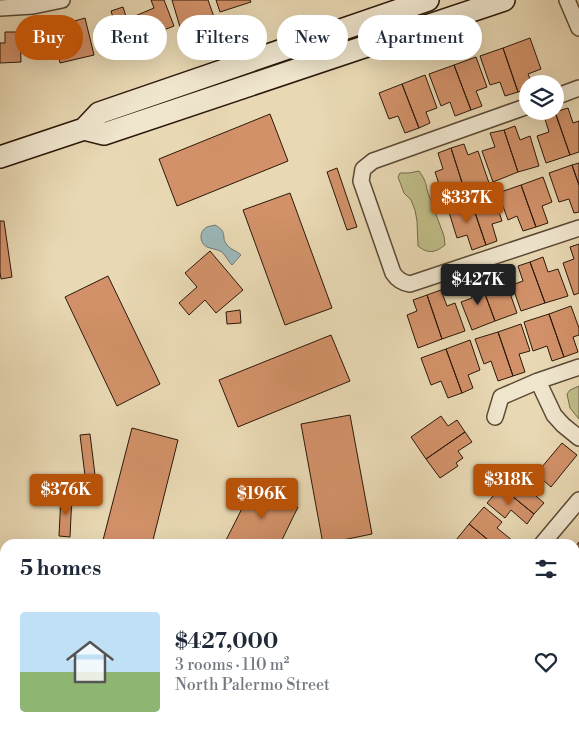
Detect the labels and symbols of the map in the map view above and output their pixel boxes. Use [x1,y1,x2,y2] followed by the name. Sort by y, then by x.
[432,182,502,224] pin: $337K
[443,264,513,306] pin: $427K
[474,464,544,506] pin: $318K
[31,474,101,516] pin: $376K
[227,478,297,520] pin: $196K

